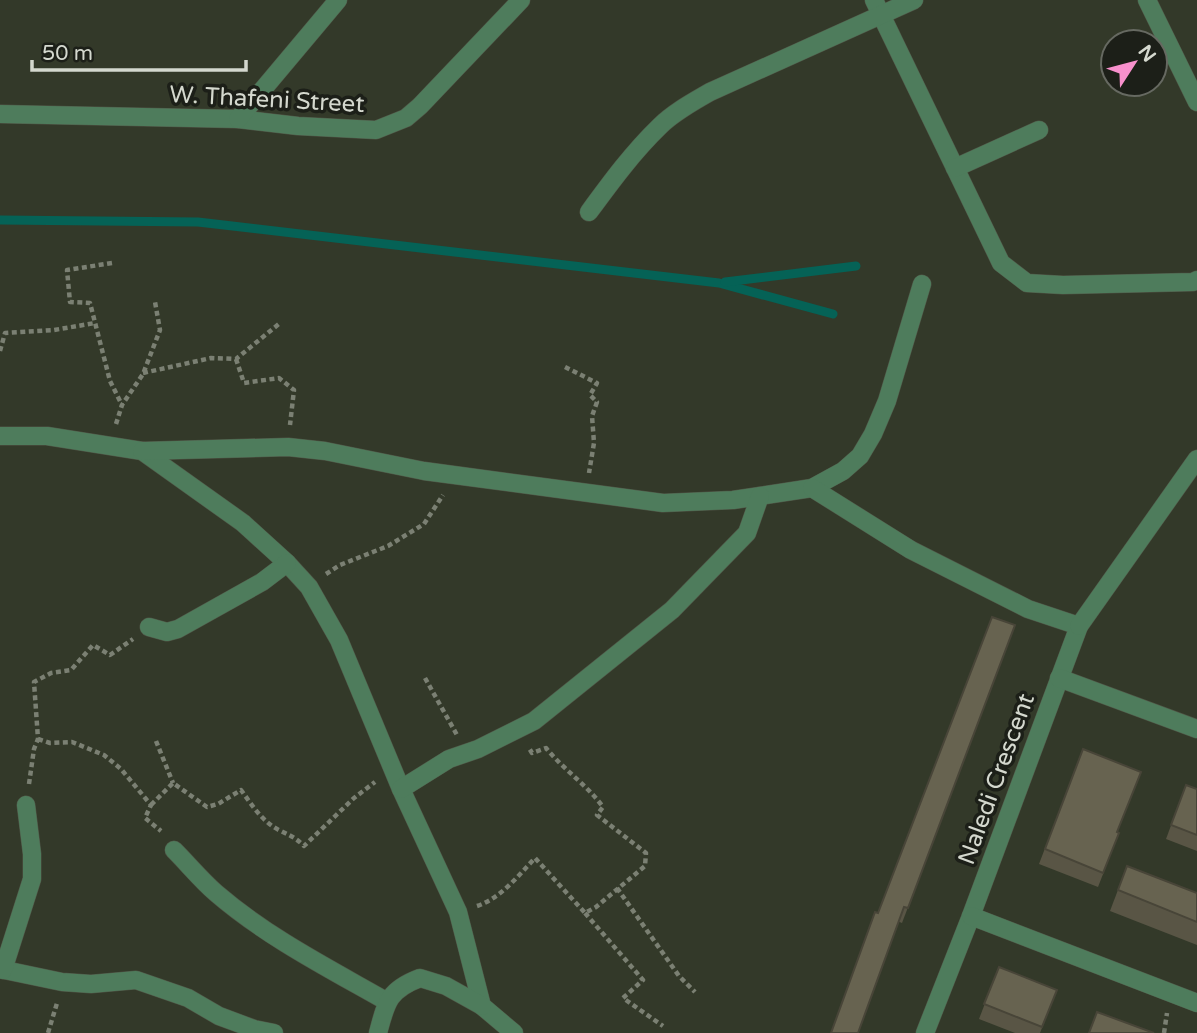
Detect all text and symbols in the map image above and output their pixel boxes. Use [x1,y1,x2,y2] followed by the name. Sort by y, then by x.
[32,28,245,72] scale bar
[1099,28,1169,98] north arrow
[42,41,93,66] text: 50 m
[1134,41,1160,66] text: N
[169,80,365,119] street label: W. Thafeni Street
[952,690,1041,869] street label: Naledi Crescent

